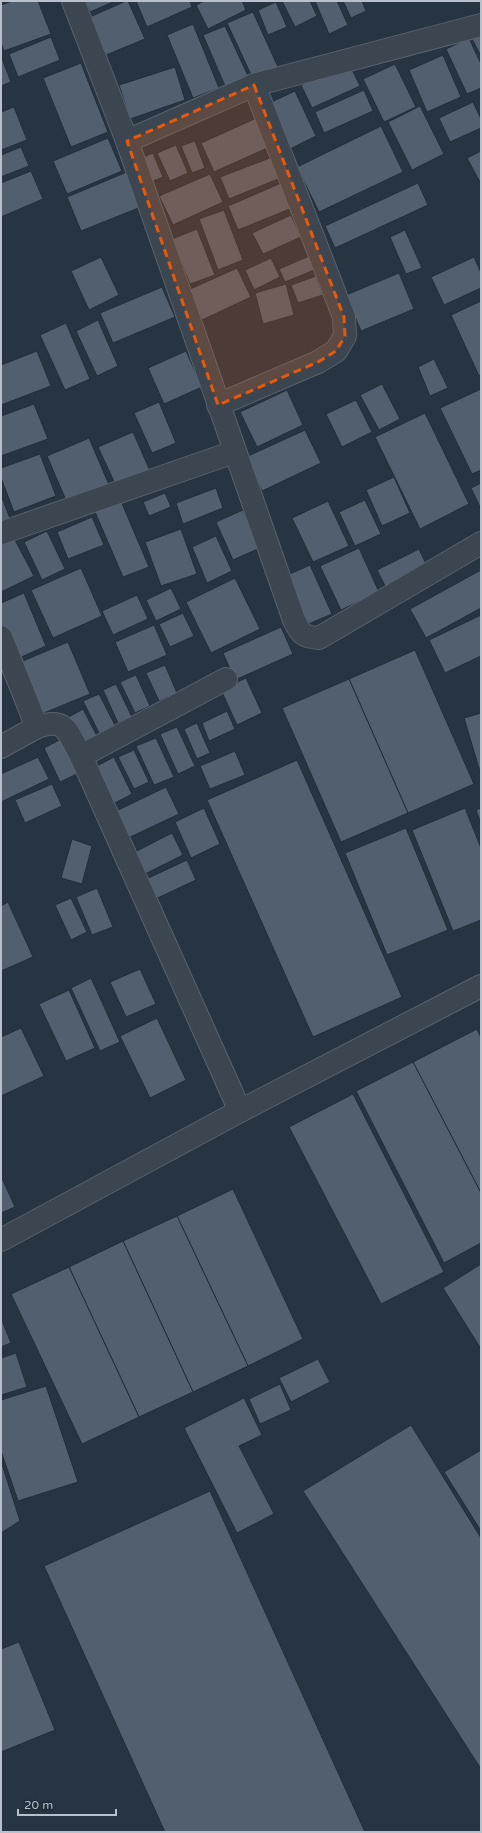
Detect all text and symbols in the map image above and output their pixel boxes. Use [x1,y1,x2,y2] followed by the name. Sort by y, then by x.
[18,1791,116,1817] scale bar
[24,1798,53,1812] text: 20 m

